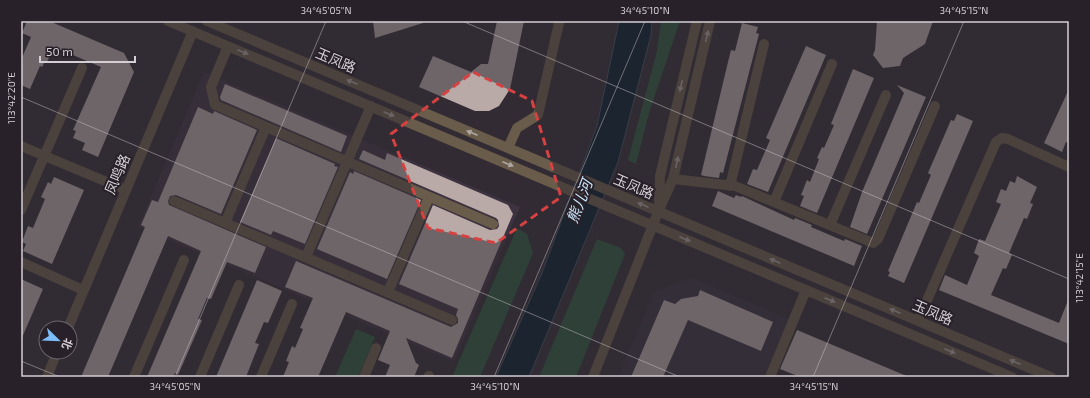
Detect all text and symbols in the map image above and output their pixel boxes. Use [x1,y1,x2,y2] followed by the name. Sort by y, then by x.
[301,4,351,16] text: 34°45'05"N
[620,4,670,16] text: 34°45'10"N
[940,4,988,16] text: 34°45'15"N
[704,30,710,42] one-way arrow
[40,38,135,64] scale bar
[46,44,73,58] text: 50 m
[313,44,359,76] street label: 玉凤路
[237,49,249,56] one-way arrow
[5,72,17,124] text: 113°42'20"E
[347,79,358,85] one-way arrow
[678,80,684,92] one-way arrow
[383,111,395,117] one-way arrow
[466,130,477,136] one-way arrow
[101,151,133,197] street label: 凤鸣路
[674,156,680,169] one-way arrow
[503,162,515,168] one-way arrow
[611,170,657,202] street label: 玉凤路
[563,174,597,225] water label: 熊儿河
[637,202,648,208] one-way arrow
[679,236,690,242] one-way arrow
[1073,253,1085,303] text: 113°42'15"E
[770,258,781,264] one-way arrow
[910,296,956,328] street label: 玉凤路
[825,298,837,304] one-way arrow
[889,308,901,314] one-way arrow
[38,320,78,360] north arrow
[60,337,76,352] text: 北
[944,348,955,354] one-way arrow
[1009,359,1021,365] one-way arrow
[150,380,200,392] text: 34°45'05"N
[470,380,520,392] text: 34°45'10"N
[790,380,838,392] text: 34°45'15"N

